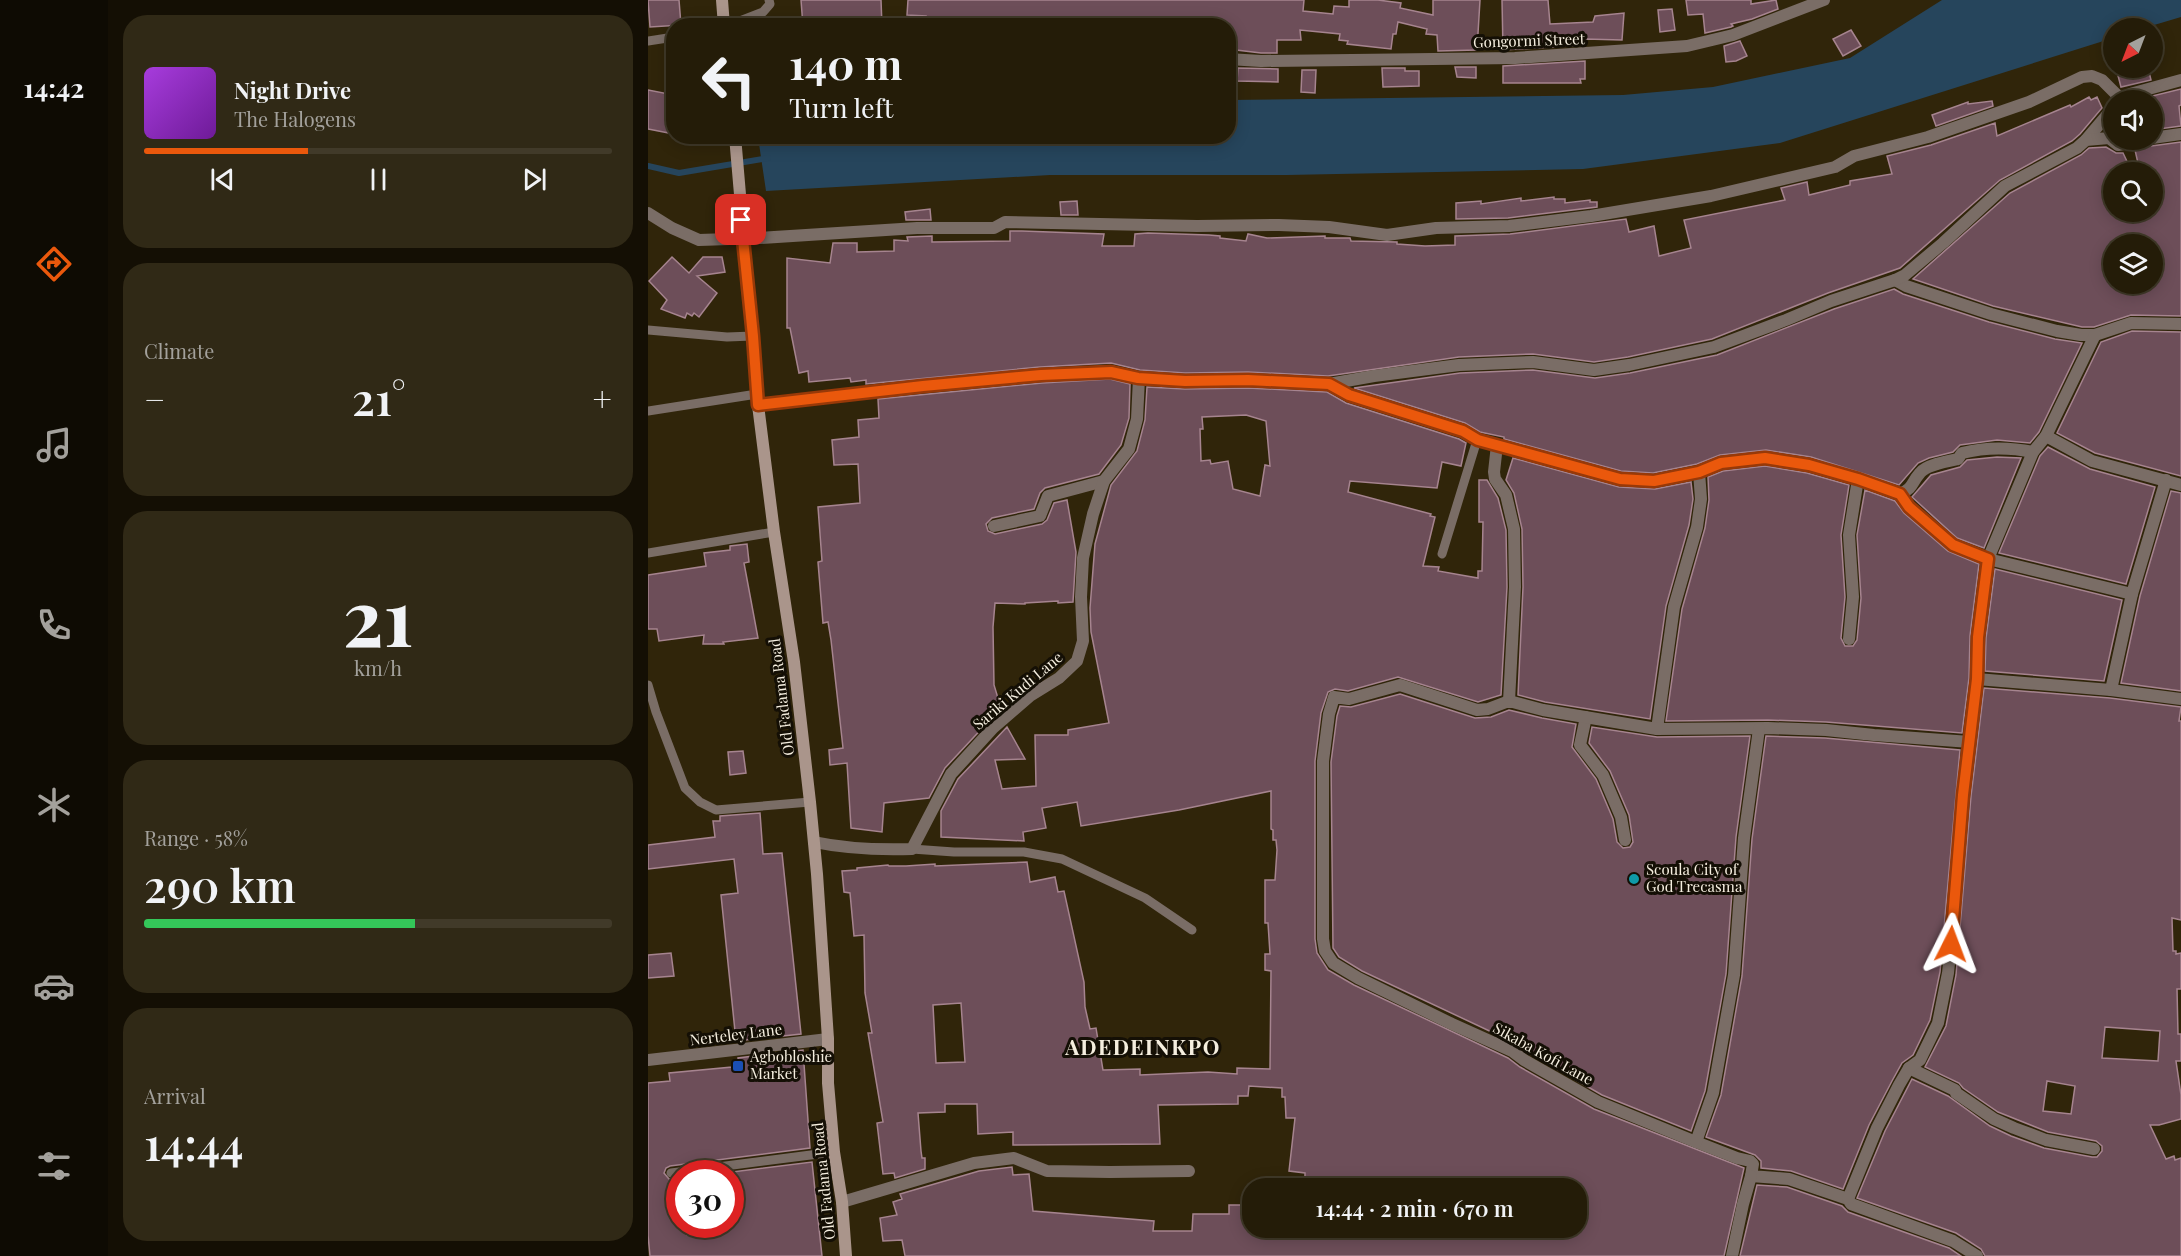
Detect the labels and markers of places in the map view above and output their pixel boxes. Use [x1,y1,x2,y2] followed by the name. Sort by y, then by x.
[715,194,766,245] pin
[1646,859,1743,896] place label: Scoula City of God Trecasma
[1627,872,1641,886] marker: Scoula City of God Trecasma
[749,1046,832,1083] place label: Agbobloshie Market
[731,1059,745,1073] marker: Agbobloshie Market

